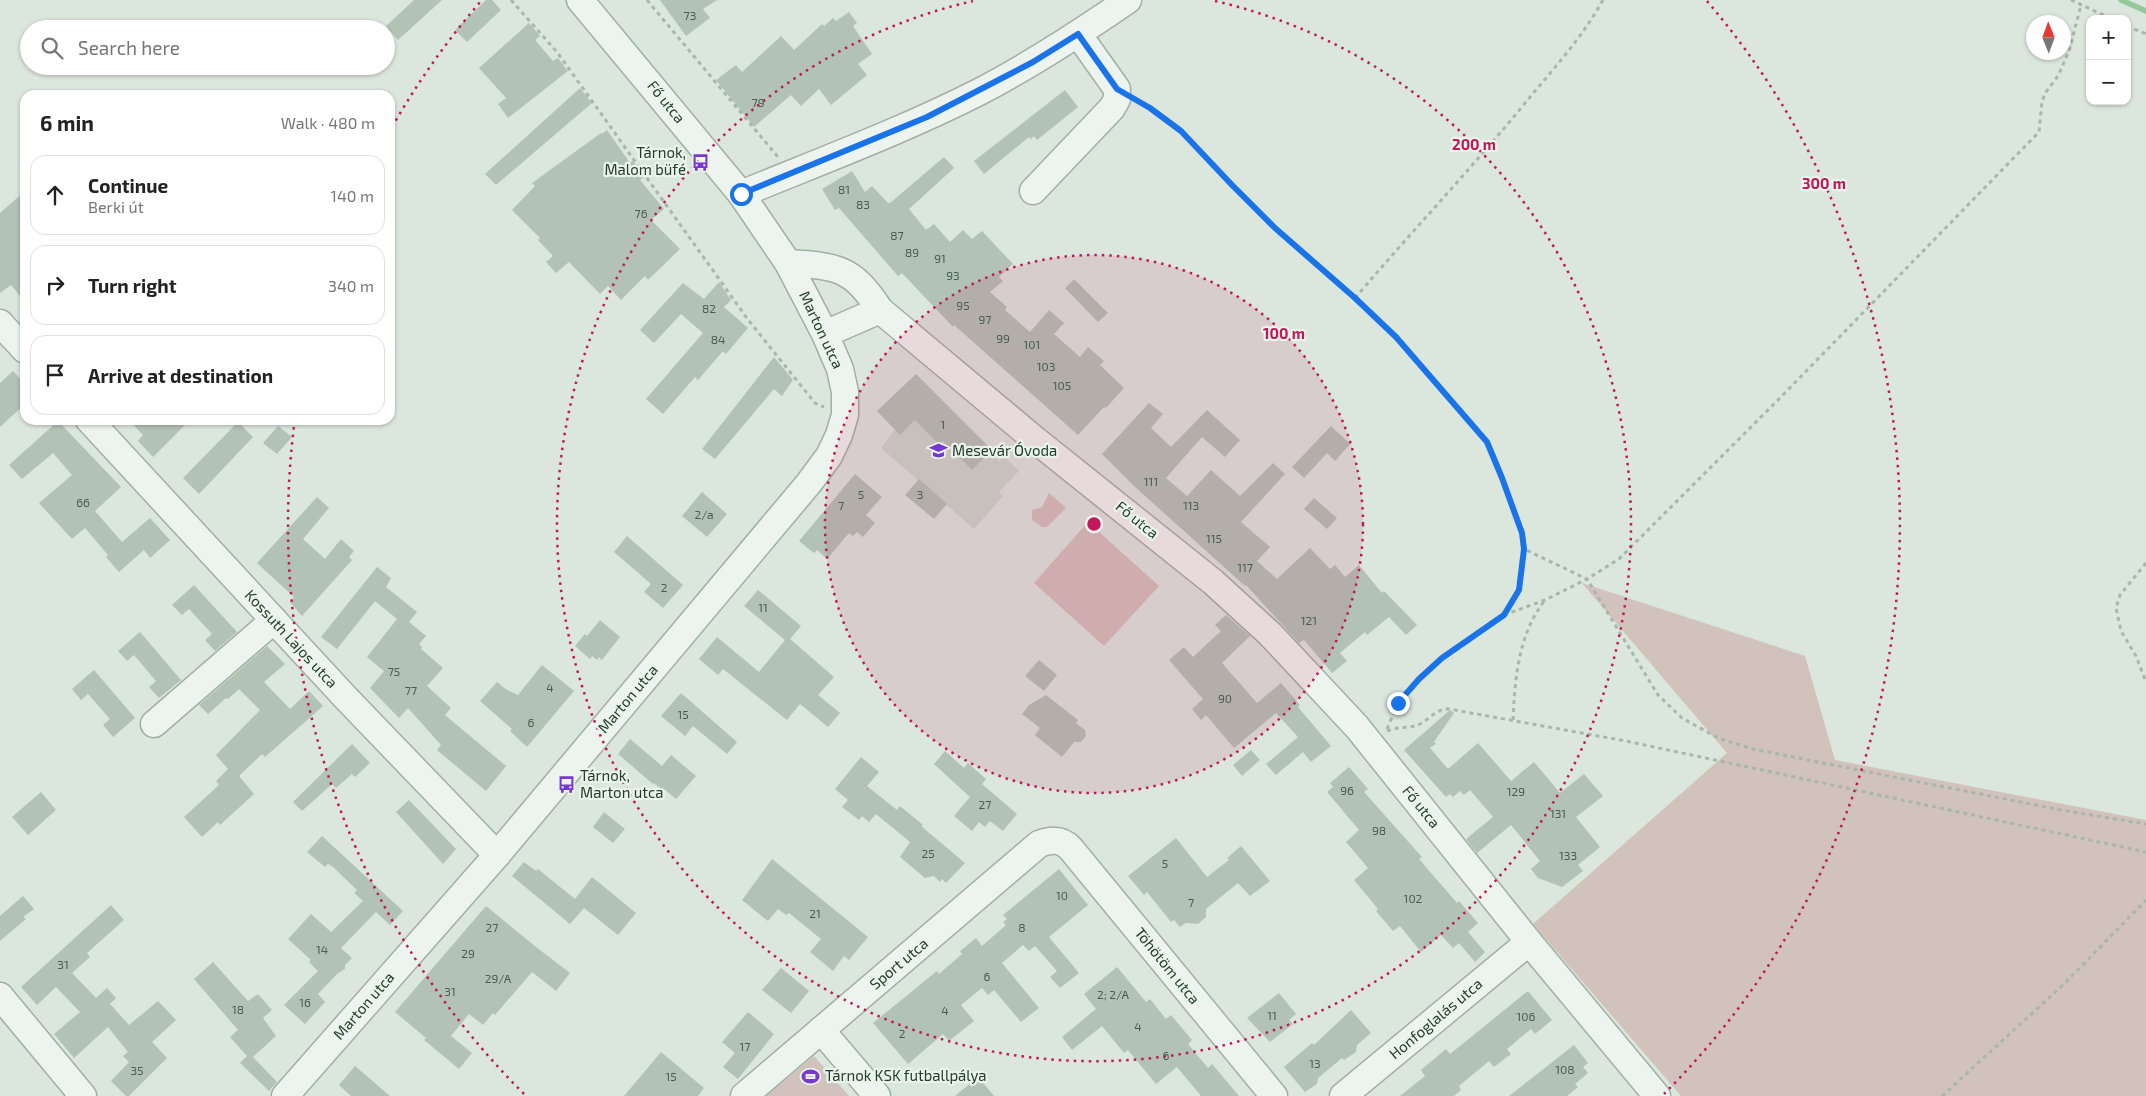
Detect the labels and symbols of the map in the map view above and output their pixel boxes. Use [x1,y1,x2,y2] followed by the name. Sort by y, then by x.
[684,8,696,22] house number: 73
[2026,15,2071,60] north arrow
[644,76,689,126] street label: Fő utca
[751,95,765,109] house number: 79
[1452,135,1496,153] text: 200 m
[604,143,686,178] place label: Tárnok, Malom büfé
[690,152,710,172] bus stop icon: Tárnok, Malom büfé
[1802,174,1846,192] text: 300 m
[838,182,850,196] house number: 81
[730,183,753,206] route start
[856,197,870,211] house number: 83
[634,206,648,220] house number: 76
[890,228,904,242] house number: 87
[905,245,919,259] house number: 89
[934,251,946,265] house number: 91
[946,268,960,282] house number: 93
[796,288,848,371] street label: Marton utca
[956,298,970,312] house number: 95
[702,301,716,315] house number: 82
[978,312,992,326] house number: 97
[1263,324,1305,342] text: 100 m
[996,331,1010,345] house number: 99
[711,332,725,346] house number: 84
[1024,337,1040,351] house number: 101
[1037,359,1055,373] house number: 103
[1053,378,1071,392] house number: 105
[941,417,945,431] house number: 1
[928,441,948,461] school or university icon: Mesevár Óvoda
[952,441,1057,459] place label: Mesevár Óvoda
[1144,474,1158,488] house number: 111
[858,487,864,501] house number: 5
[917,487,923,501] house number: 3
[76,495,90,509] house number: 66
[1113,497,1163,542] street label: Fő utca
[838,498,844,512] house number: 7
[1183,498,1199,512] house number: 113
[694,507,714,521] house number: 2/a
[1085,515,1103,533] centre of rings
[1206,531,1222,545] house number: 115
[1237,560,1253,574] house number: 117
[661,580,668,594] house number: 2
[241,585,342,692] street label: Kossuth Lajos utca
[758,600,768,614] house number: 11
[1301,613,1317,627] house number: 121
[593,661,661,736] street label: Marton utca
[388,664,400,678] house number: 75
[546,680,554,694] house number: 4
[405,683,417,697] house number: 77
[1218,691,1232,705] house number: 90
[1387,692,1410,715] route end
[677,707,689,721] house number: 15
[528,715,535,729] house number: 6
[580,766,664,801] place label: Tárnok, Marton utca
[556,775,576,795] bus stop icon: Tárnok, Marton utca
[1399,781,1444,831] street label: Fő utca
[1340,783,1354,797] house number: 96
[1507,784,1525,798] house number: 129
[979,797,991,811] house number: 27
[1550,806,1566,820] house number: 131
[1372,823,1386,837] house number: 98
[921,846,935,860] house number: 25
[1559,848,1577,862] house number: 133
[1162,856,1168,870] house number: 5
[1056,888,1068,902] house number: 10
[1404,891,1423,905] house number: 102
[1188,895,1194,909] house number: 7
[809,906,821,920] house number: 21
[486,920,498,934] house number: 27
[1018,920,1026,934] house number: 8
[1131,923,1204,1007] street label: Töhötöm utca
[866,934,931,993] street label: Sport utca
[316,942,328,956] house number: 14
[461,946,475,960] house number: 29
[57,957,69,971] house number: 31
[329,968,397,1043] street label: Marton utca
[984,969,991,983] house number: 6
[485,971,512,985] house number: 29/A
[1385,974,1486,1062] street label: Honfoglalás utca
[444,984,456,998] house number: 31
[1097,987,1130,1001] house number: 2; 2/A
[299,995,311,1009] house number: 16
[232,1002,244,1016] house number: 18
[941,1003,949,1017] house number: 4
[1267,1008,1277,1022] house number: 11
[1517,1009,1536,1023] house number: 106
[1134,1019,1142,1033] house number: 4
[899,1026,906,1040] house number: 2
[740,1039,750,1053] house number: 17
[1163,1048,1170,1062] house number: 6
[1309,1056,1321,1070] house number: 13
[1555,1062,1575,1076] house number: 108
[130,1063,144,1077] house number: 35
[801,1066,821,1086] sports icon: Tárnok KSK futballpálya
[825,1066,987,1084] place label: Tárnok KSK futballpálya
[665,1069,677,1083] house number: 15

